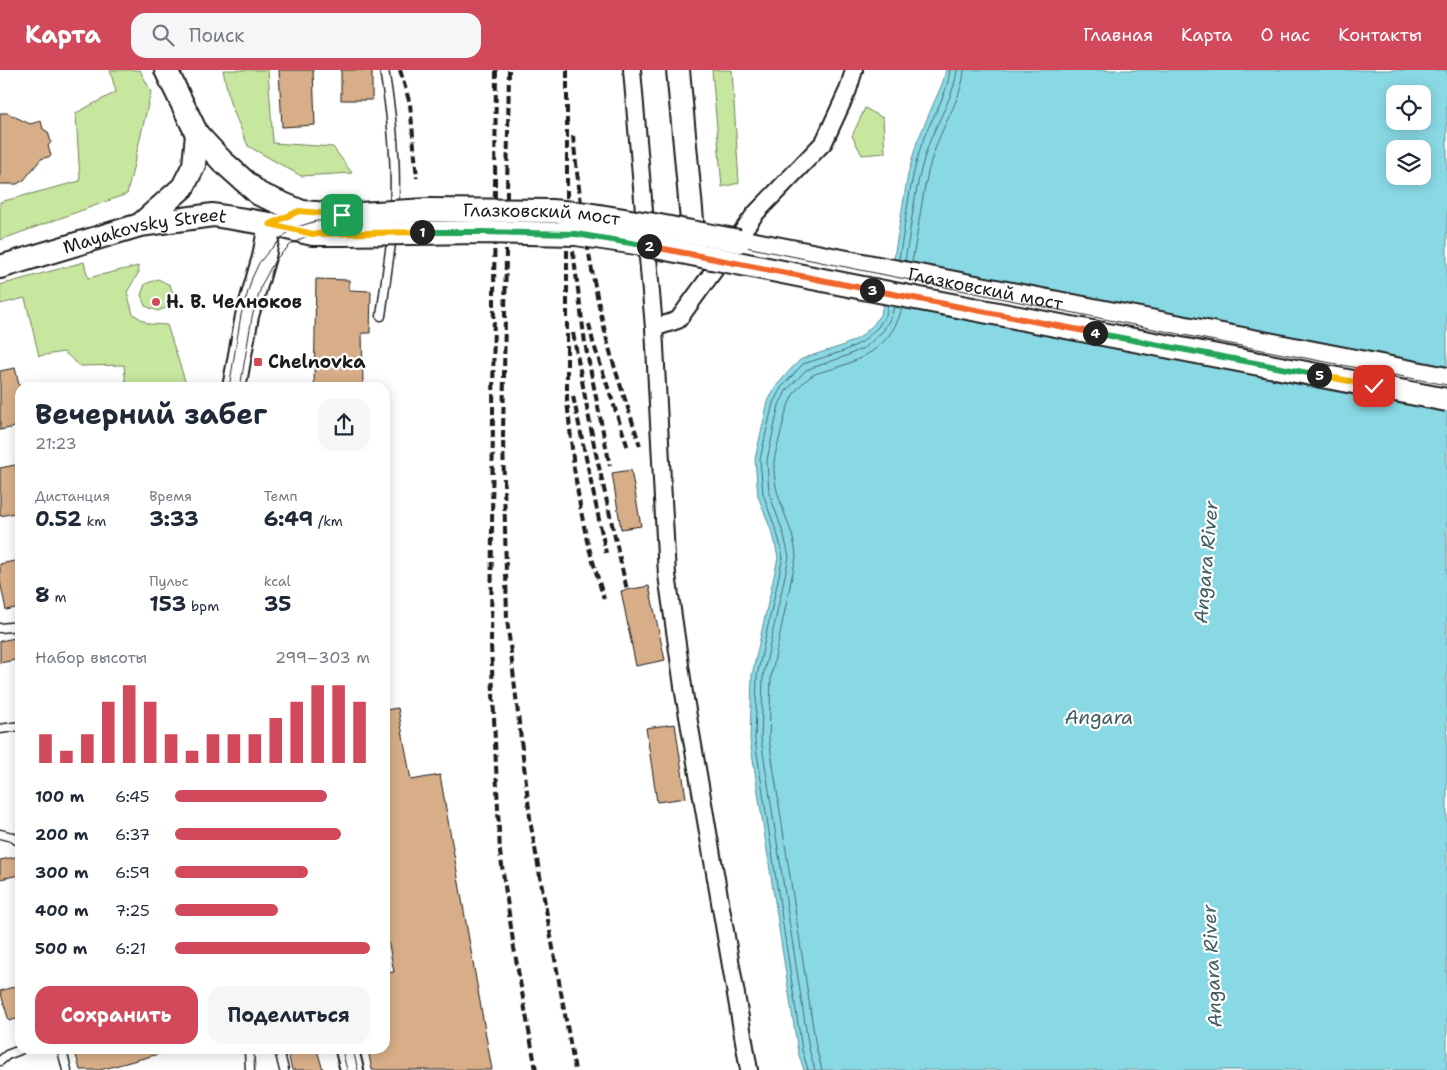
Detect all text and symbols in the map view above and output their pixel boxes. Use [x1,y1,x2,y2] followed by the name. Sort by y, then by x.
[131,13,481,58] search box
[25,19,101,51] text: Карта
[149,21,177,49] icon: search
[189,23,244,48] text: Поиск
[1083,23,1153,47] text: Главная
[1181,23,1233,47] text: Карта
[1261,23,1310,47] text: О нас
[1338,23,1422,47] text: Контакты
[1386,85,1431,185] map controls
[1386,85,1431,130] button: locate
[1386,140,1431,185] button: layers
[321,194,363,236] pin
[463,198,623,231] street label: Глазковский мост
[328,201,356,229] icon: arrive
[60,203,229,259] street label: Mayakovsky Street
[410,220,434,244] pin: 1
[419,223,426,241] text: 1
[636,234,662,258] pin: 2
[645,237,654,255] text: 2
[906,262,1066,316] street label: Глазковский мост
[860,278,884,302] pin: 3
[868,281,877,299] text: 3
[166,290,302,314] place label: Н. В. Челноков
[150,296,162,308] marker: Н. В. Челноков
[1082,320,1108,346] pin: 4
[1091,324,1100,342] text: 4
[268,350,366,374] place label: Chelnovka
[252,356,264,368] marker: Chelnovka
[1306,362,1332,388] pin: 5
[1353,365,1395,407] pin
[1315,366,1324,384] text: 5
[1360,372,1388,400] icon: check
[35,395,267,433] text: Вечерний забег
[318,399,370,451] button: share
[35,433,77,454] text: 21:23
[35,487,110,505] text: Дистанция
[149,487,192,505] text: Время
[264,487,298,505] text: Темп
[1188,499,1224,624] water label: Angara River
[35,505,82,533] text: 0.52
[149,505,199,533] text: 3:33
[264,505,313,533] text: 6:49
[82,512,106,530] text: km
[313,512,343,530] text: /km
[149,572,189,590] text: Пульс
[264,572,291,590] text: kcal
[35,581,50,609] text: 8
[50,588,67,606] text: m
[149,590,186,618] text: 153
[264,590,291,618] text: 35
[186,597,219,615] text: bpm
[35,647,147,668] text: Набор высоты
[275,647,370,668] text: 299–303 m
[1065,705,1133,730] water label: Angara
[35,786,84,807] text: 100 m
[115,786,150,807] text: 6:45
[35,824,88,845] text: 200 m
[115,824,150,845] text: 6:37
[35,862,89,883] text: 300 m
[115,862,150,883] text: 6:59
[35,900,89,921] text: 400 m
[115,900,150,921] text: 7:25
[1196,903,1228,1028] water label: Angara River
[35,938,87,959] text: 500 m
[115,938,146,959] text: 6:21
[35,986,198,1044] button: Сохранить
[208,986,370,1044] button: Поделиться

